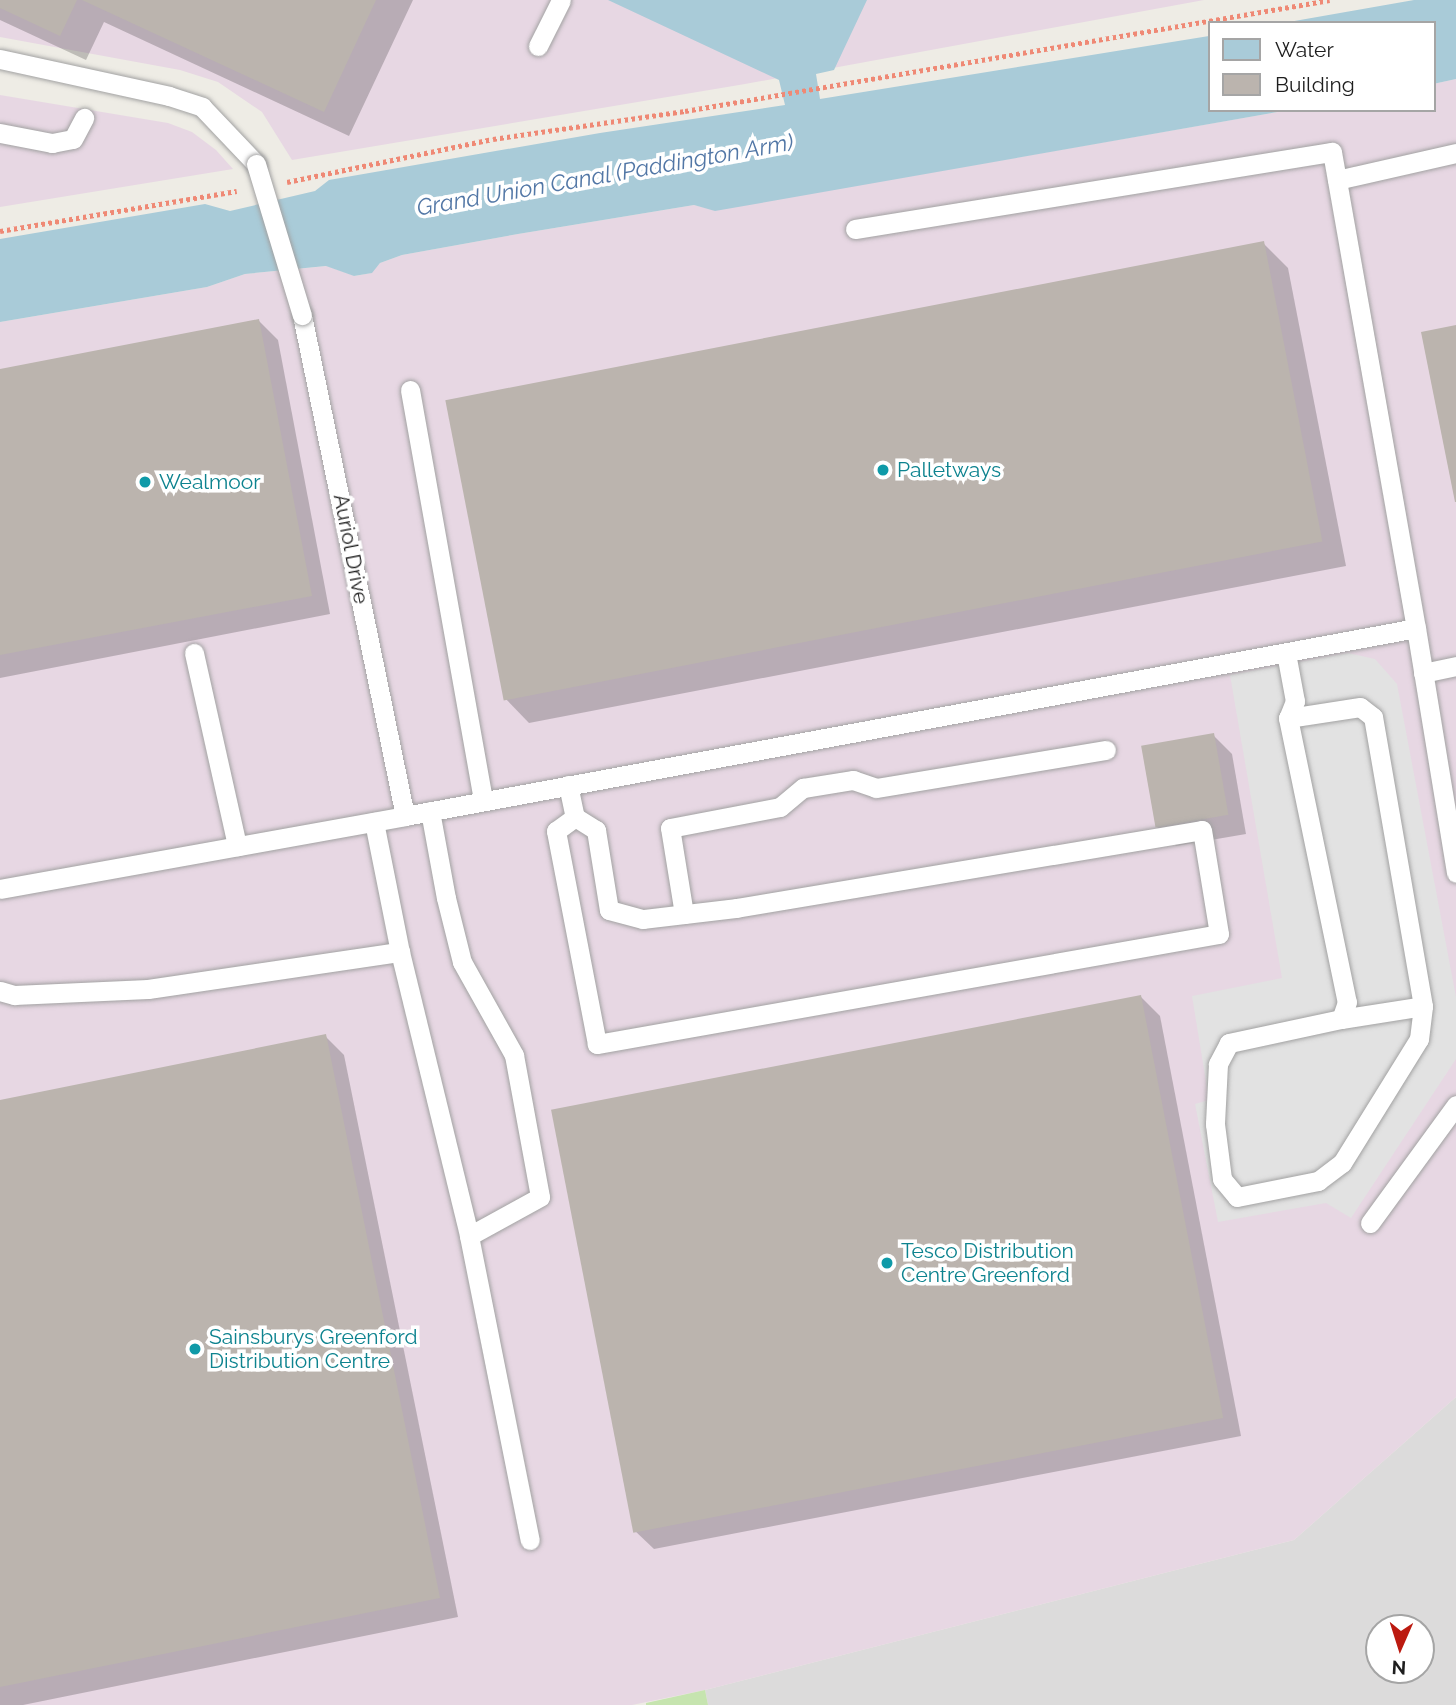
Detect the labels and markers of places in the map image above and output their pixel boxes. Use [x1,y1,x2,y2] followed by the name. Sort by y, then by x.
[897,457,1001,483] place label: Palletways
[875,462,891,478] marker: Palletways
[159,469,261,495] place label: Wealmoor
[137,474,153,490] marker: Wealmoor
[901,1238,1074,1288] place label: Tesco Distribution Centre Greenford
[879,1255,895,1271] marker: Tesco Distribution Centre Greenford
[209,1324,418,1374] place label: Sainsburys Greenford Distribution Centre
[187,1341,203,1357] marker: Sainsburys Greenford Distribution Centre

